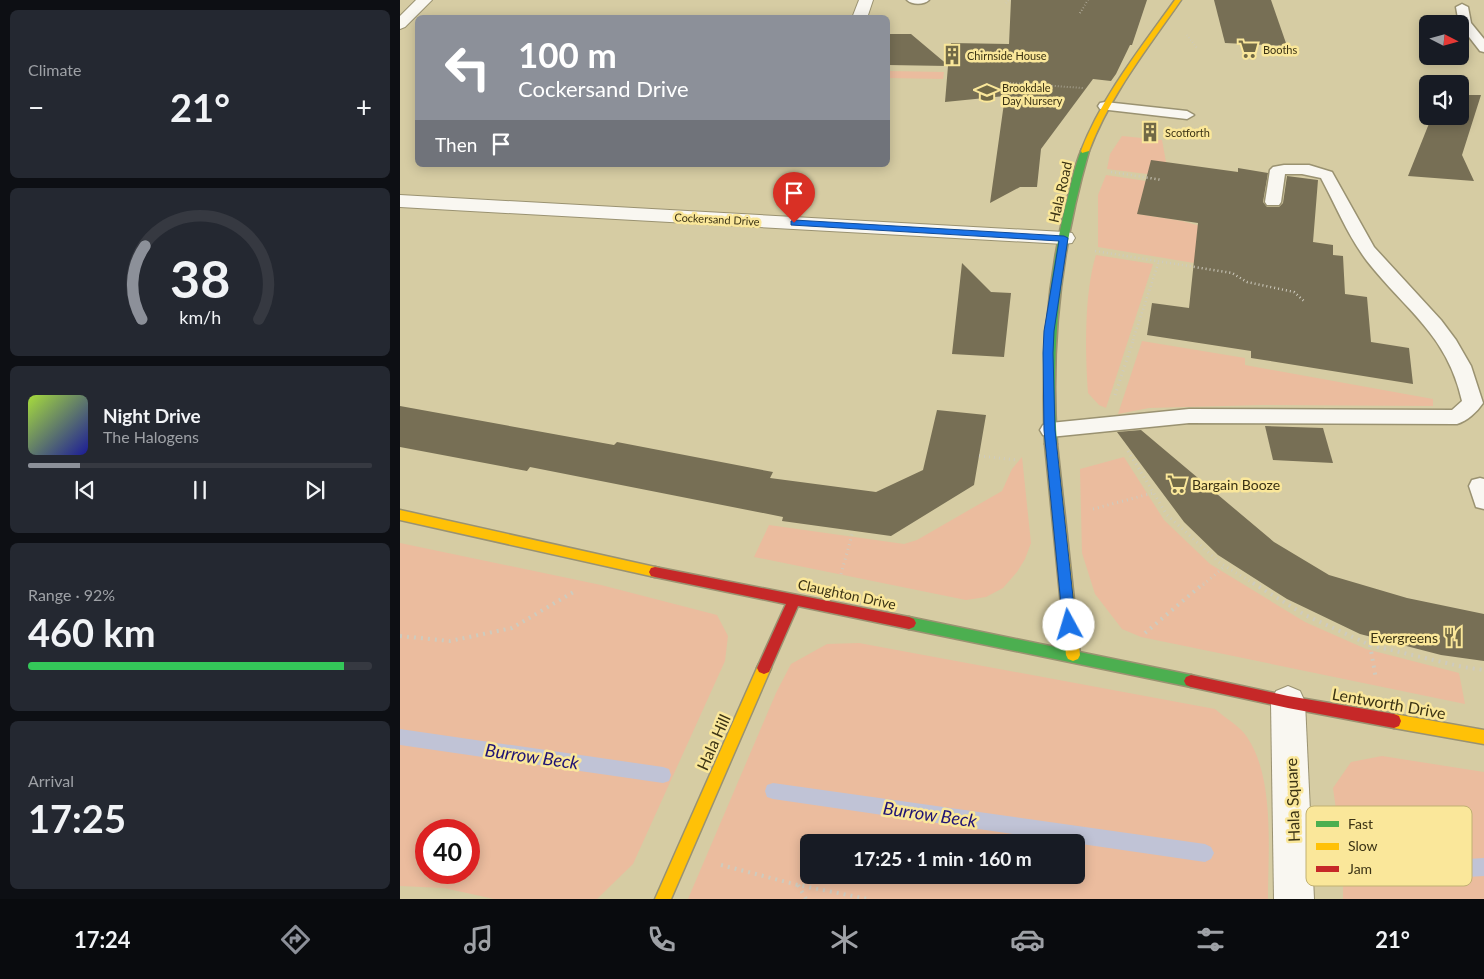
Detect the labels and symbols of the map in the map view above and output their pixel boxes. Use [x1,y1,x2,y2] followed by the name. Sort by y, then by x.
[1419,15,1469,65] north arrow
[1237,38,1259,60] supermarket icon: Booths
[1263,43,1297,56] place label: Booths
[941,44,963,66] building icon: Chirnside House
[967,49,1047,62] place label: Chirnside House
[1002,81,1063,107] place label: Brookdale Day Nursery
[976,82,998,104] school or university icon: Brookdale Day Nursery
[1139,121,1161,143] building icon: Scotforth
[1165,126,1210,139] place label: Scotforth
[1045,160,1075,224] street label: Hala Road
[773,172,815,223] pin
[674,210,760,228] street label: Cockersand Drive
[1166,473,1188,495] supermarket icon: Bargain Booze
[1192,476,1280,493] place label: Bargain Booze
[796,575,898,613] street label: Claughton Drive
[1042,598,1094,650] position arrow
[1442,626,1464,648] restaurant icon: Evergreens
[1370,629,1438,646] place label: Evergreens
[1331,684,1447,722] street label: Lentworth Drive
[692,711,734,773] street label: Hala Hill
[484,739,581,774] water label: Burrow Beck
[1281,758,1303,842] street label: Hala Square
[882,797,979,832] water label: Burrow Beck
[1306,806,1472,886] legend
[1348,815,1373,832] text: Fast
[415,819,480,884] speed limit sign: 40
[1348,837,1378,854] text: Slow
[1348,860,1372,877] text: Jam

